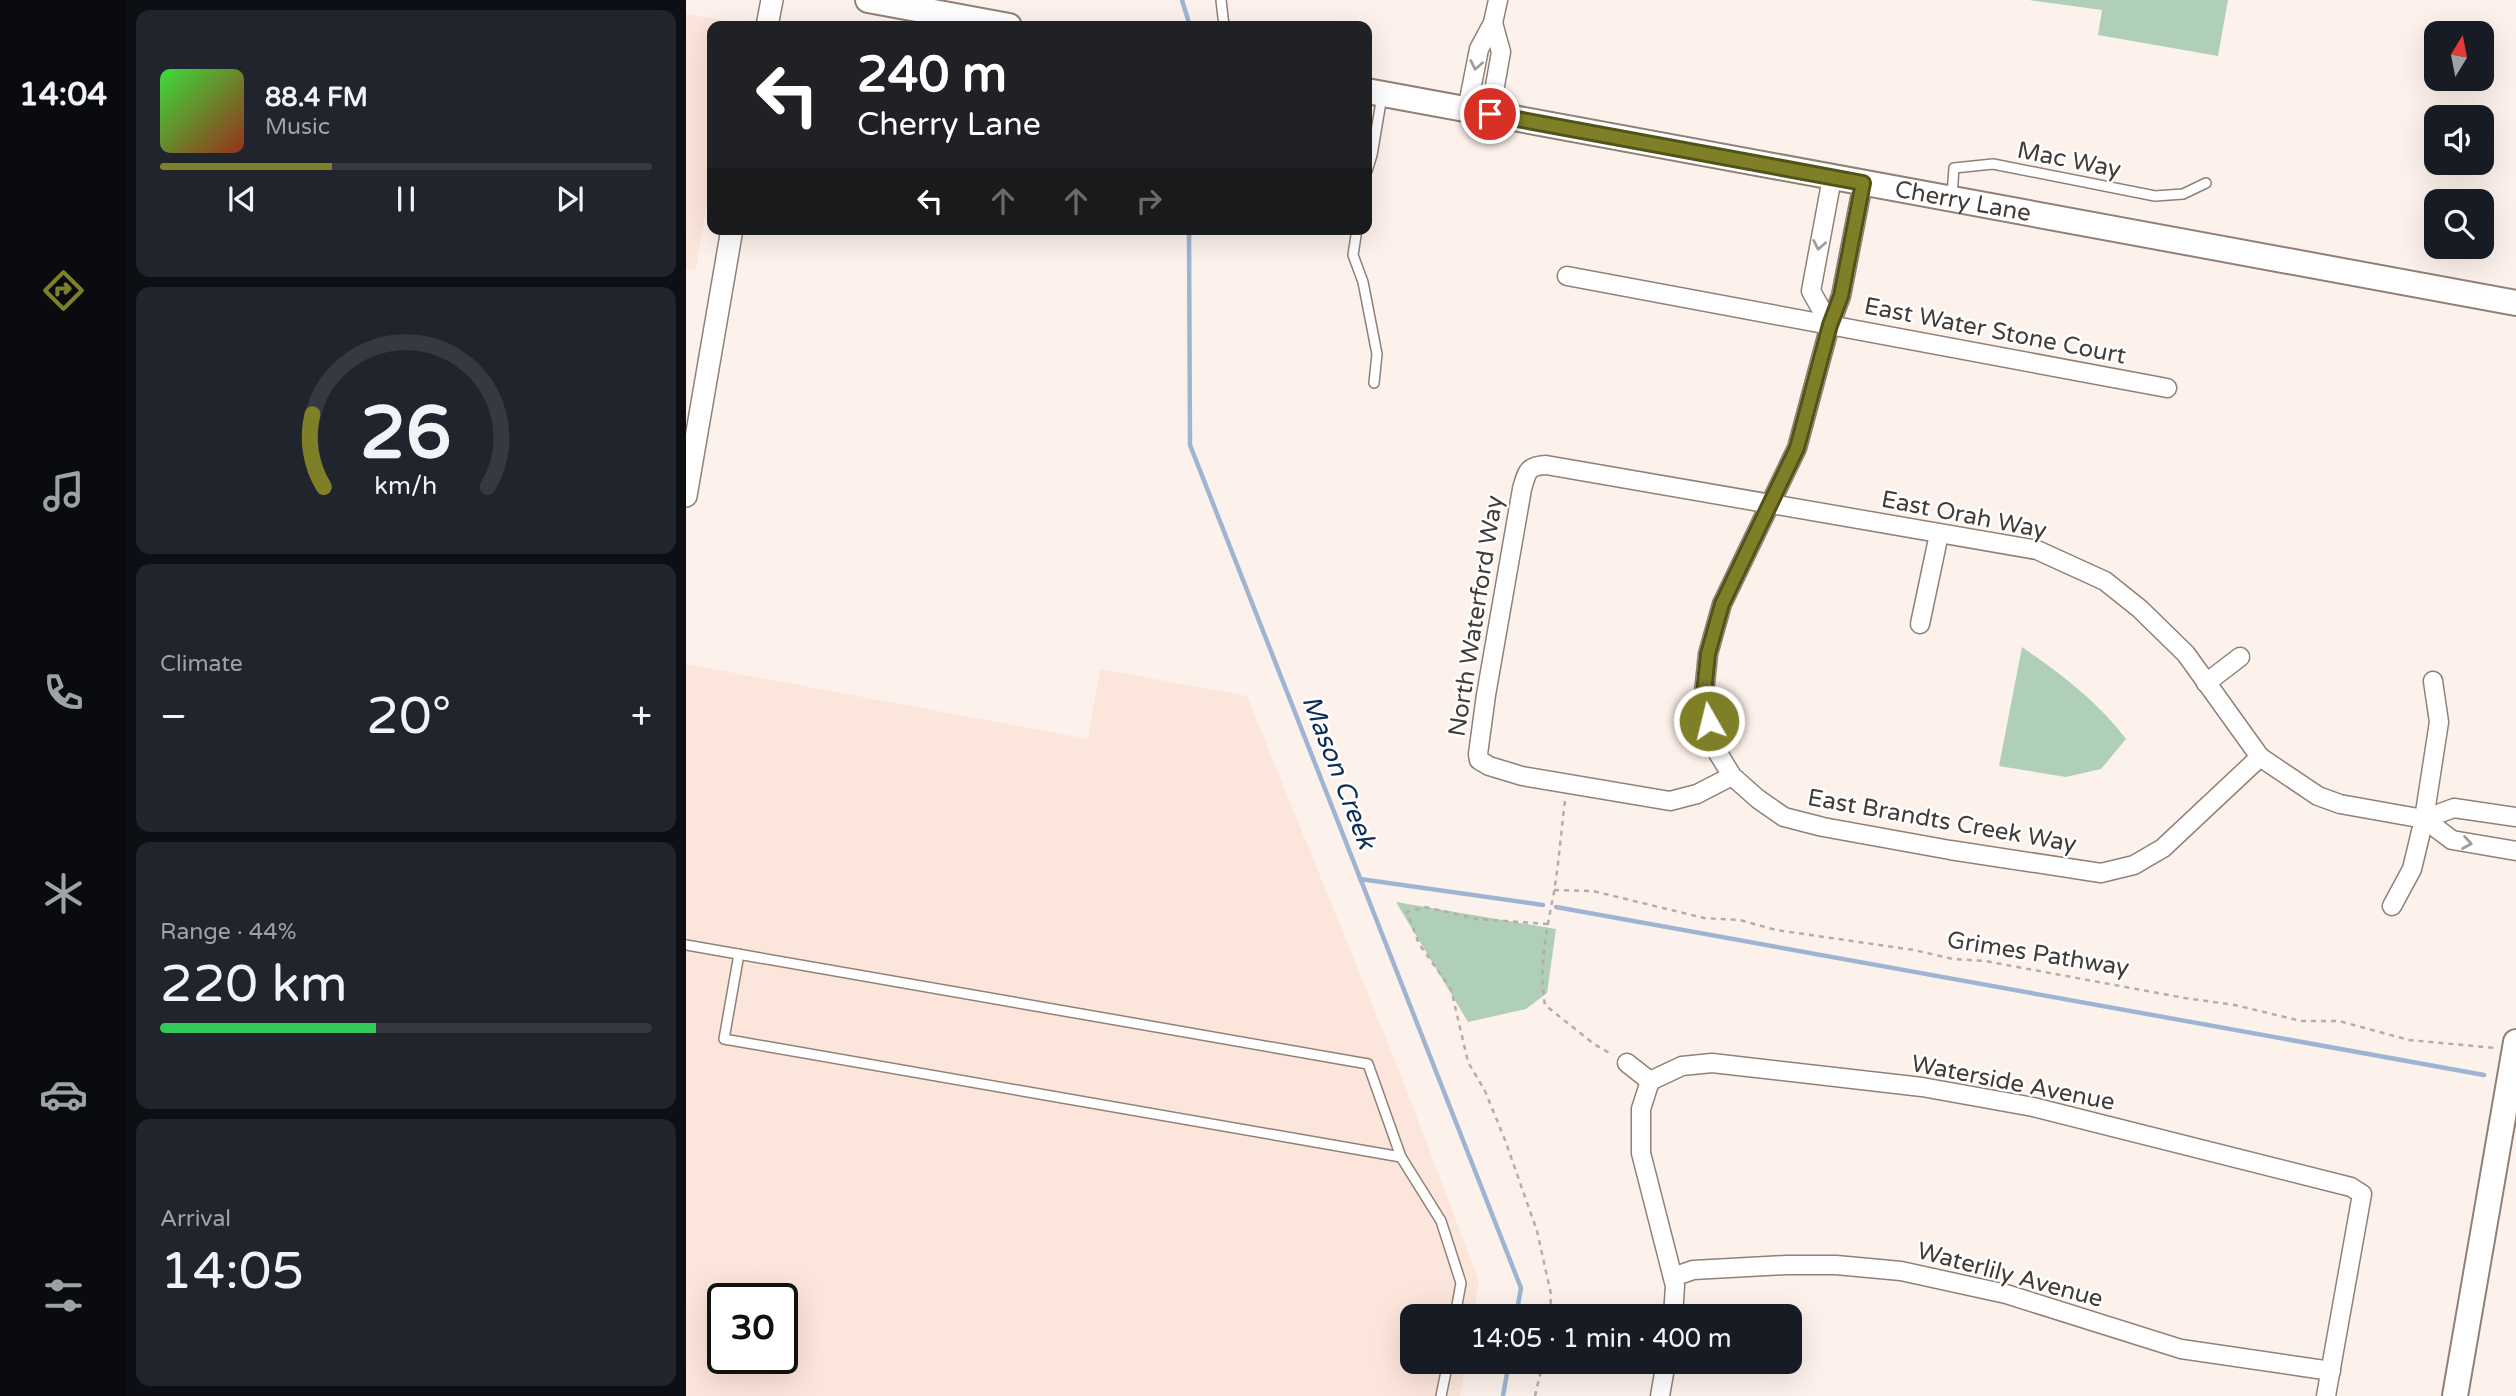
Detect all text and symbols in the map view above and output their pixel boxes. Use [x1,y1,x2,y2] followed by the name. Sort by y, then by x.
[2424,21,2494,91] north arrow
[2424,21,2494,259] map controls
[857,46,1007,105] text: 240 m
[742,49,833,140] icon: left
[1469,59,1484,71] one-way arrow
[19,76,107,114] text: 14:04
[265,82,368,113] text: 88.4 FM
[1460,84,1520,144] pin
[1471,95,1509,133] icon: arrive
[2424,105,2494,175] button: sound
[857,106,1041,144] text: Cherry Lane
[265,113,330,141] text: Music
[2015,136,2123,184] street label: Mac Way
[1892,174,2033,228] street label: Cherry Lane
[223,180,261,218] icon: previous
[387,180,425,218] icon: pause
[551,180,589,218] icon: next
[911,182,949,220] icon: left
[984,182,1022,220] icon: ahead
[1057,182,1095,220] icon: ahead
[1130,182,1168,220] icon: right
[2424,189,2494,259] button: search
[1813,239,1828,251] one-way arrow
[39,266,88,315] icon: directions
[1862,291,2128,371] street label: East Water Stone Court
[360,390,452,478] text: 26
[39,467,88,516] icon: music
[375,471,437,501] text: km/h
[1879,485,2049,545] street label: East Orah Way
[1443,493,1509,739] street label: North Waterford Way
[160,650,243,678] text: Climate
[39,668,88,717] icon: phone
[1672,684,1746,758] position arrow
[366,685,451,748] text: 20°
[1296,691,1383,855] water label: Mason Creek
[160,694,187,740] text: −
[631,694,652,740] text: +
[1805,783,2079,859] street label: East Brandts Creek Way
[2461,835,2472,850] one-way arrow
[39,869,88,918] icon: climate
[160,918,296,946] text: Range · 44%
[1945,925,2131,983] street label: Grimes Pathway
[160,953,348,1016] text: 220 km
[1909,1049,2117,1117] street label: Waterside Avenue
[39,1070,88,1119] icon: car
[160,1205,231,1233] text: Arrival
[1914,1236,2106,1314] street label: Waterlily Avenue
[160,1240,304,1303] text: 14:05
[39,1271,88,1320] icon: filters
[707,1283,798,1374] speed limit sign: 30
[1470,1323,1732,1354] text: 14:05 · 1 min · 400 m

